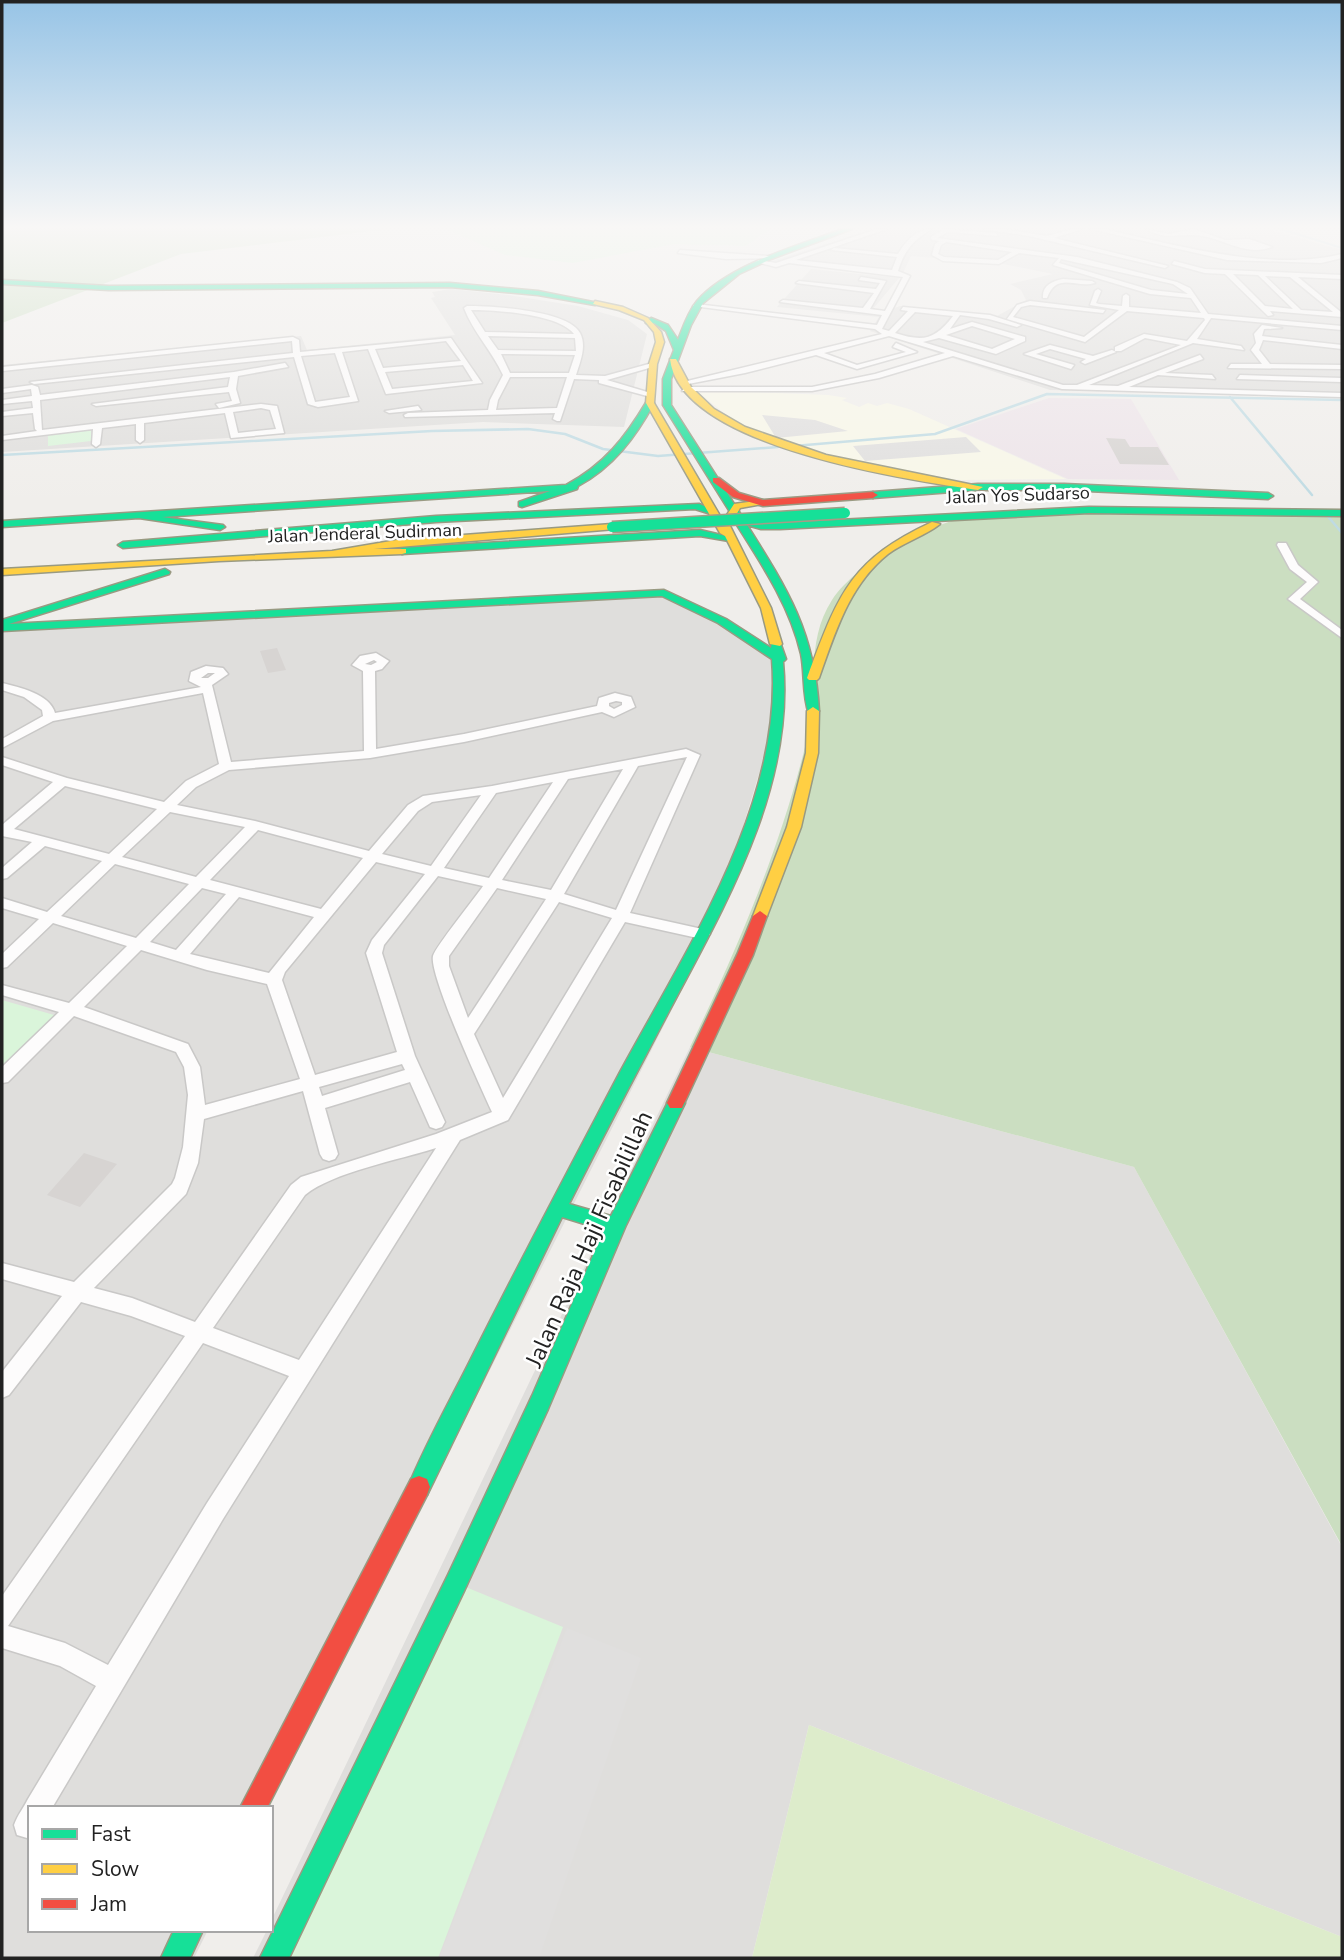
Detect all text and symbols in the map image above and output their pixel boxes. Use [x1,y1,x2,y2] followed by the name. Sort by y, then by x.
[945,480,1090,510] street label: Jalan Yos Sudarso
[267,518,462,548] street label: Jalan Jenderal Sudirman
[518,1106,660,1373] street label: Jalan Raja Haji Fisabilillah
[28,1806,273,1932] legend
[91,1820,131,1848] text: Fast
[91,1855,140,1883] text: Slow
[90,1890,127,1918] text: Jam

